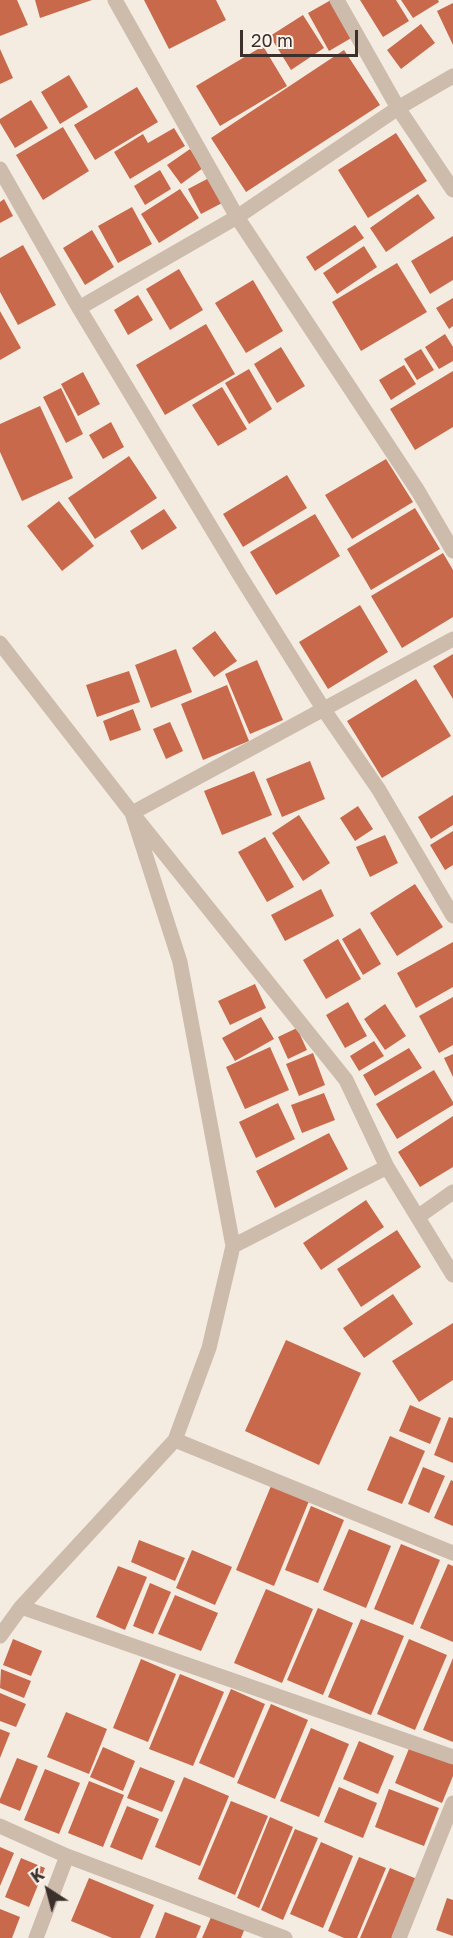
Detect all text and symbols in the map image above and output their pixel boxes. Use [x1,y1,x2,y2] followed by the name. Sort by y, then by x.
[243,18,362,56] scale bar
[251,29,293,51] text: 20 m
[18,1860,78,1920] north arrow
[27,1864,48,1887] text: K

